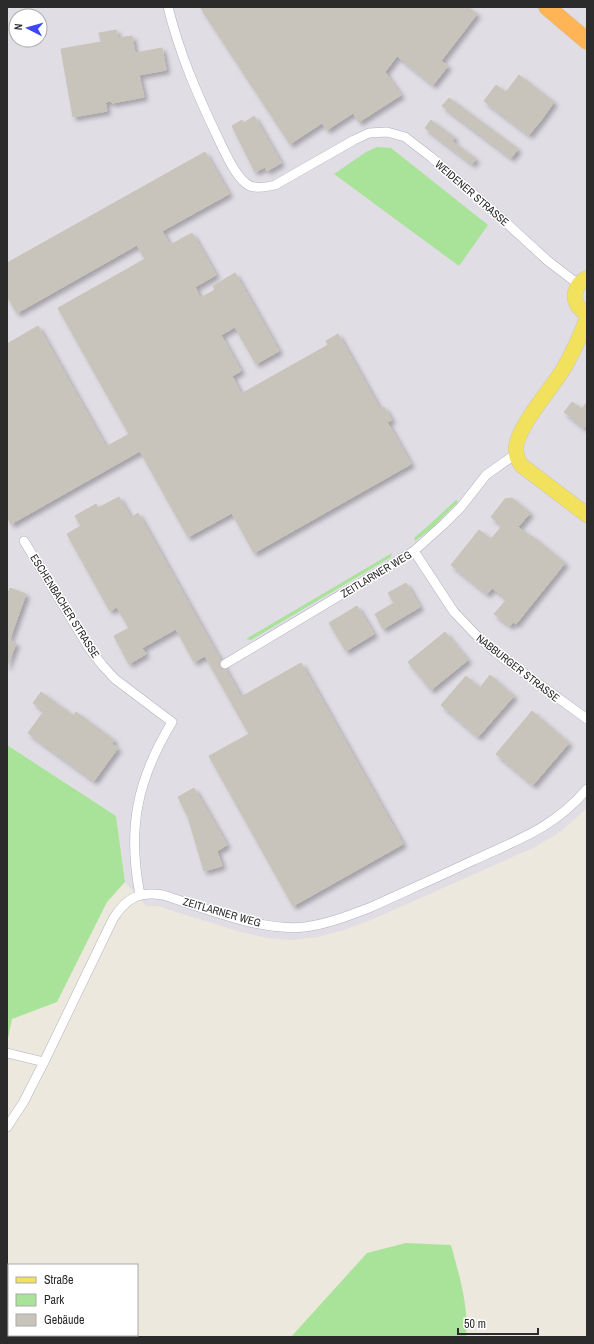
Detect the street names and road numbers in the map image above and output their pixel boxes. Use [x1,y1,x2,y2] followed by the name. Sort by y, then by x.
[432,157,512,229] street label: WEIDENER STRASSE
[338,547,414,601] street label: ZEITLARNER WEG
[27,551,103,661] street label: ESCHENBACHER STRASSE
[474,631,562,705] street label: NABBURGER STRASSE
[182,894,262,930] street label: ZEITLARNER WEG

